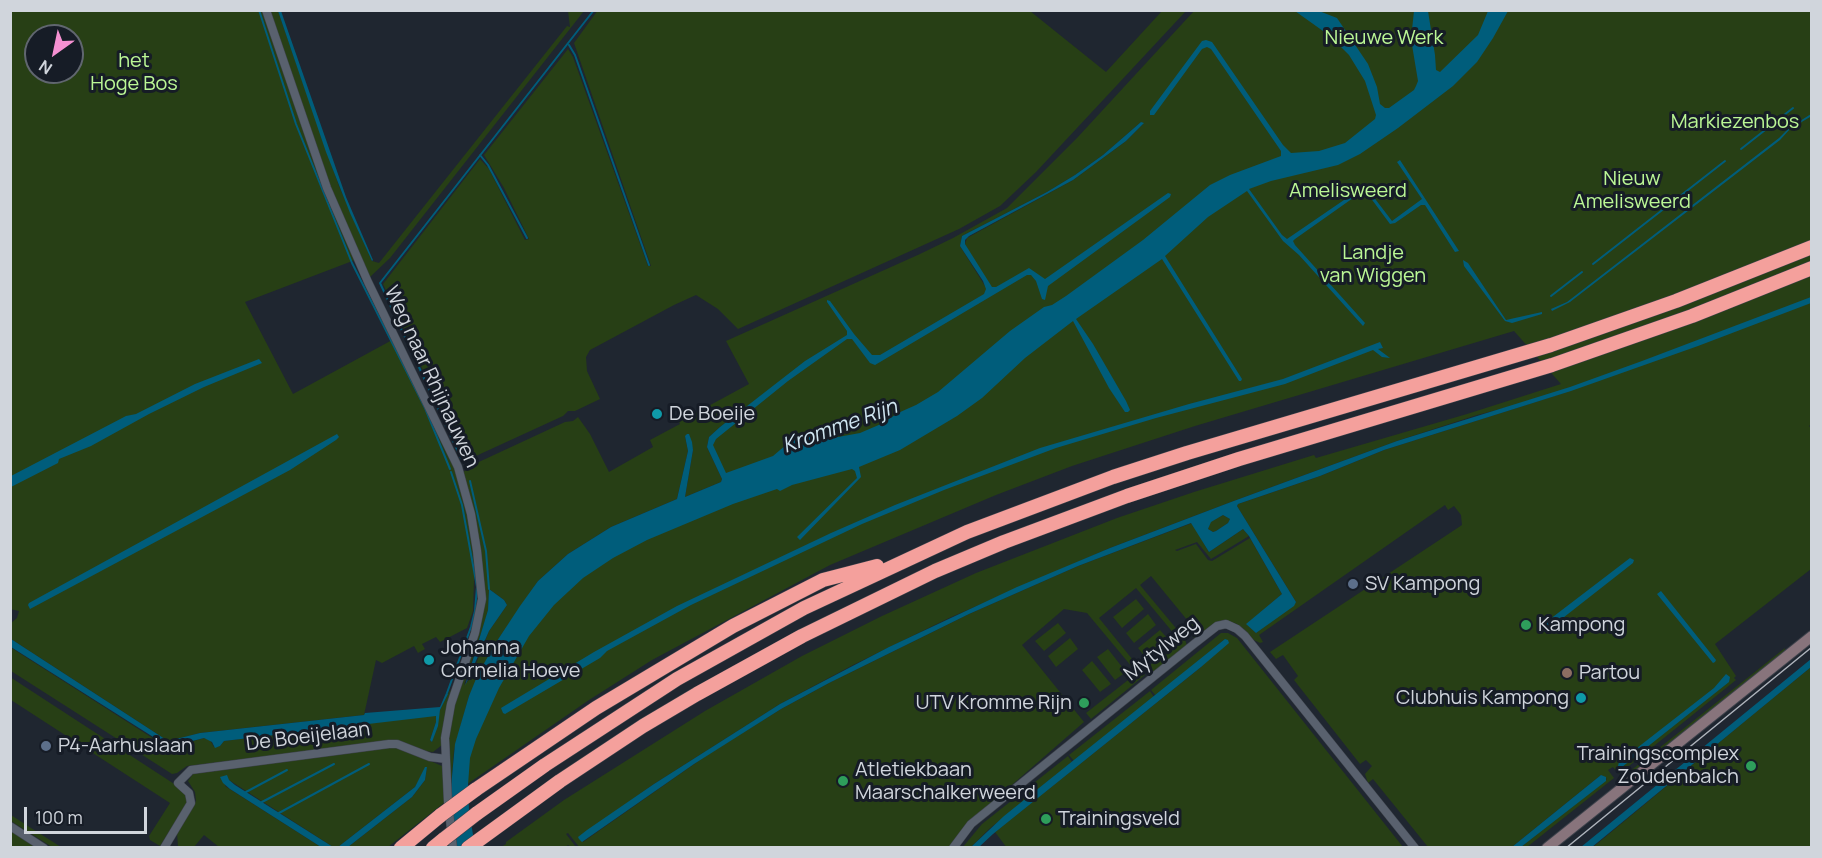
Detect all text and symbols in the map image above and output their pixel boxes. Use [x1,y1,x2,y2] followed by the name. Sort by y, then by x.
[24,24,84,84] north arrow
[1325,26,1443,50] park label: Nieuwe Werk
[90,49,178,96] park label: het Hoge Bos
[34,55,56,80] text: N
[1671,110,1799,134] park label: Markiezenbos
[1573,167,1691,214] park label: Nieuw Amelisweerd
[1289,179,1407,203] park label: Amelisweerd
[1320,241,1426,288] park label: Landje van Wiggen
[378,282,484,472] street label: Weg naar Rhijnauwen
[779,395,901,459] water label: Kromme Rijn
[669,402,755,426] place label: De Boeije
[650,407,664,421] marker: De Boeije
[1365,572,1480,596] place label: SV Kampong
[1346,577,1360,591] marker: SV Kampong
[1120,611,1204,687] street label: Mytylweg
[1538,613,1625,637] place label: Kampong
[1519,618,1533,632] marker: Kampong
[441,636,581,683] place label: Johanna Cornelia Hoeve
[422,653,436,667] marker: Johanna Cornelia Hoeve
[1579,661,1640,685] place label: Partou
[1560,666,1574,680] marker: Partou
[1396,686,1569,710] place label: Clubhuis Kampong
[916,691,1072,715] place label: UTV Kromme Rijn
[1574,691,1588,705] marker: Clubhuis Kampong
[1077,696,1091,710] marker: UTV Kromme Rijn
[244,717,372,757] street label: De Boeijelaan
[58,734,193,758] place label: P4-Aarhuslaan
[39,739,53,753] marker: P4-Aarhuslaan
[1577,742,1739,789] place label: Trainingscomplex Zoudenbalch
[855,758,1036,805] place label: Atletiekbaan Maarschalkerweerd
[1744,759,1758,773] marker: Trainingscomplex Zoudenbalch
[836,774,850,788] marker: Atletiekbaan Maarschalkerweerd
[27,795,150,833] scale bar
[35,805,83,829] text: 100 m
[1058,807,1180,831] place label: Trainingsveld
[1039,812,1053,826] marker: Trainingsveld

